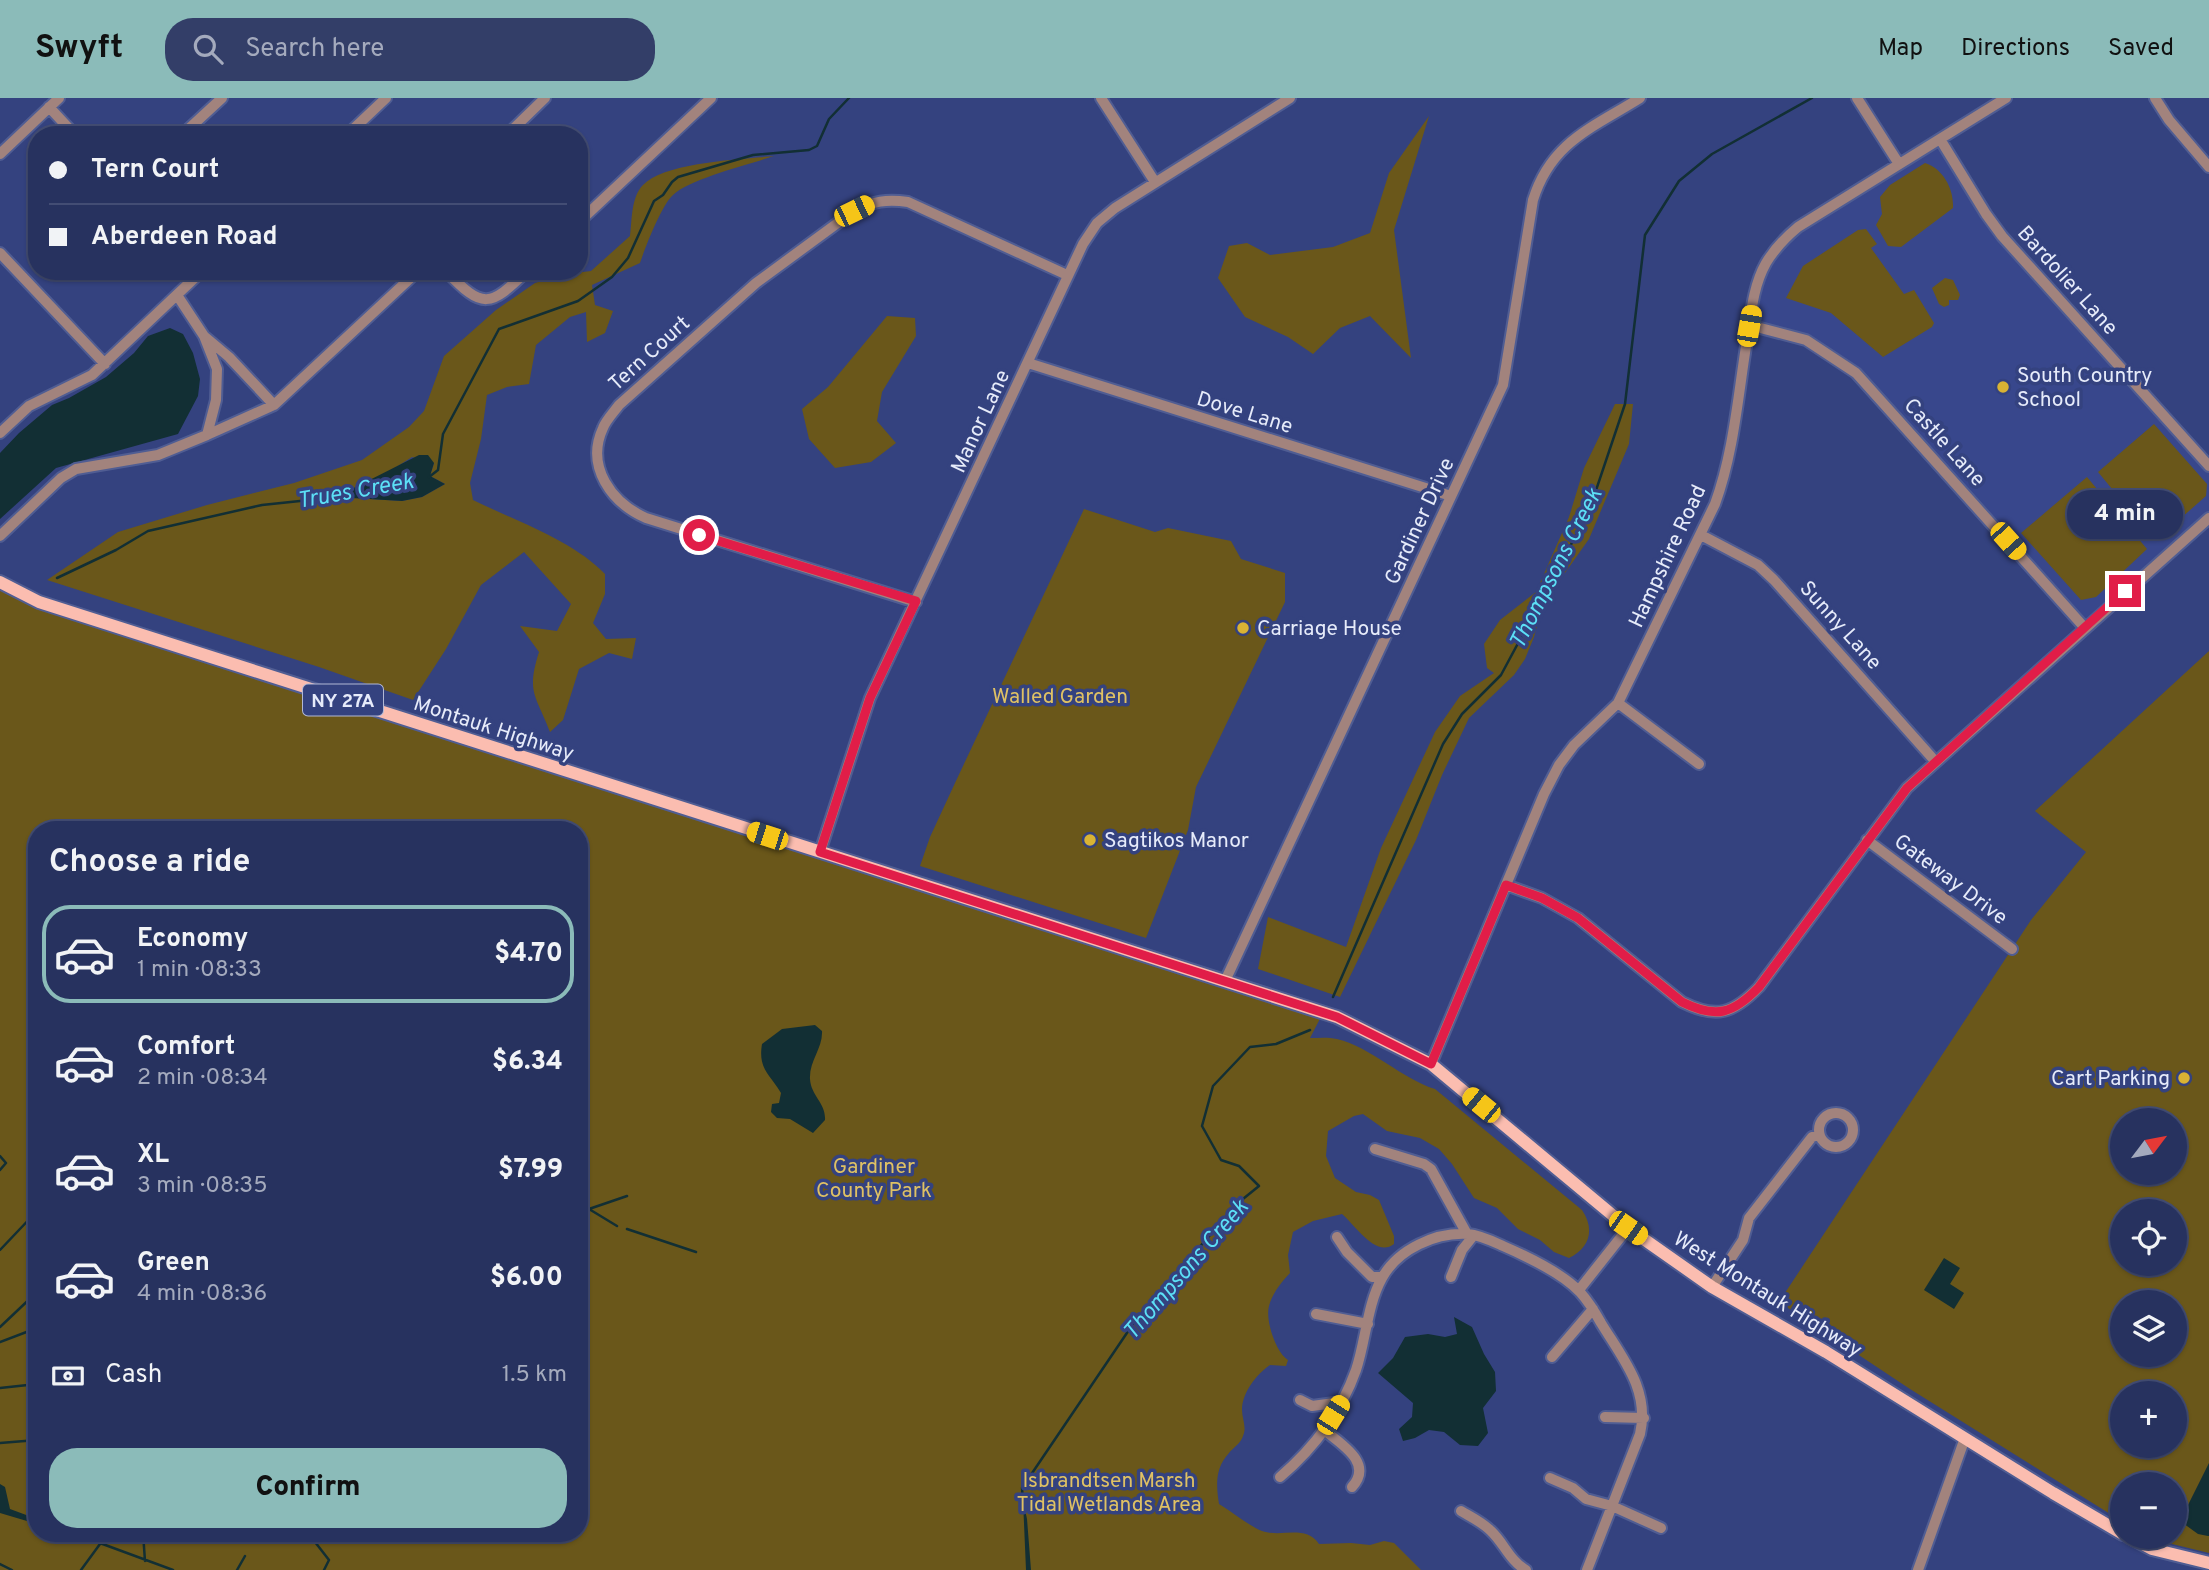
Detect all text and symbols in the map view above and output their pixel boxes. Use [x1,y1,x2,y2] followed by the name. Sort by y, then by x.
[165,18,655,81] search box
[35,28,123,70] text: Swyft
[189,30,227,68] icon: search
[245,33,384,66] text: Search here
[1878,34,1923,64] text: Map
[1961,34,2070,64] text: Directions
[2108,34,2174,64] text: Saved
[91,154,219,187] text: Tern Court
[831,192,878,230] car
[91,221,278,254] text: Aberdeen Road
[2011,221,2123,341] street label: Bardolier Lane
[1736,303,1763,349] car
[604,310,696,398] street label: Tern Court
[2017,363,2152,414] place label: South Country School
[946,366,1017,478] street label: Manor Lane
[1995,379,2011,395] marker: South Country School
[1193,386,1296,441] street label: Dove Lane
[1897,393,1991,493] street label: Castle Lane
[1379,454,1462,589] street label: Gardiner Drive
[295,468,416,517] water label: Trues Creek
[1623,481,1713,632] street label: Hampshire Road
[1504,483,1610,654] water label: Thompsons Creek
[2067,490,2183,538] callout: 4 min
[2094,500,2156,529] text: 4 min
[1987,518,2030,564] car
[683,519,715,551] route start
[2109,575,2141,607] route end
[1793,576,1887,676] street label: Sunny Lane
[1257,616,1402,643] place label: Carriage House
[1235,620,1251,636] marker: Carriage House
[303,684,383,716] road number: NY 27A
[992,684,1128,711] park label: Walled Garden
[410,691,577,768] street label: Montauk Highway
[744,820,791,852] car
[1104,828,1249,855] place label: Sagtikos Manor
[1888,829,2012,932] street label: Gateway Drive
[1082,832,1098,848] marker: Sagtikos Manor
[49,843,250,883] text: Choose a ride
[53,923,116,986] icon: car
[137,923,248,956] text: Economy
[494,938,563,971] text: $4.70
[137,956,262,985] text: 1 min · 08:33
[53,1031,116,1094] icon: car
[137,1031,235,1064] text: Comfort
[492,1046,563,1079] text: $6.34
[137,1064,268,1093] text: 2 min · 08:34
[2051,1066,2170,1093] place label: Cart Parking
[2176,1070,2192,1086] marker: Cart Parking
[1459,1084,1504,1126] car
[2110,1108,2188,1185] north arrow
[2110,1108,2187,1549] map controls
[53,1139,116,1202] icon: car
[137,1139,169,1172] text: XL
[498,1154,563,1187] text: $7.99
[816,1154,932,1205] park label: Gardiner County Park
[137,1172,267,1201] text: 3 min · 08:35
[1118,1194,1256,1347] water label: Thompsons Creek
[2110,1199,2187,1276] button: locate
[1605,1207,1652,1249] car
[1668,1226,1867,1364] street label: West Montauk Highway
[53,1247,116,1310] icon: car
[137,1247,210,1280] text: Green
[490,1262,563,1295] text: $6.00
[137,1280,267,1309] text: 4 min · 08:36
[2110,1290,2187,1367] button: layers
[49,1357,87,1395] icon: cash
[105,1359,162,1392] text: Cash
[502,1361,567,1390] text: 1.5 km
[2110,1381,2187,1458] button: +
[1313,1392,1354,1438] car
[49,1448,567,1528] button: Confirm
[1016,1468,1202,1519] park label: Isbrandtsen Marsh Tidal Wetlands Area
[2110,1472,2187,1549] button: −

